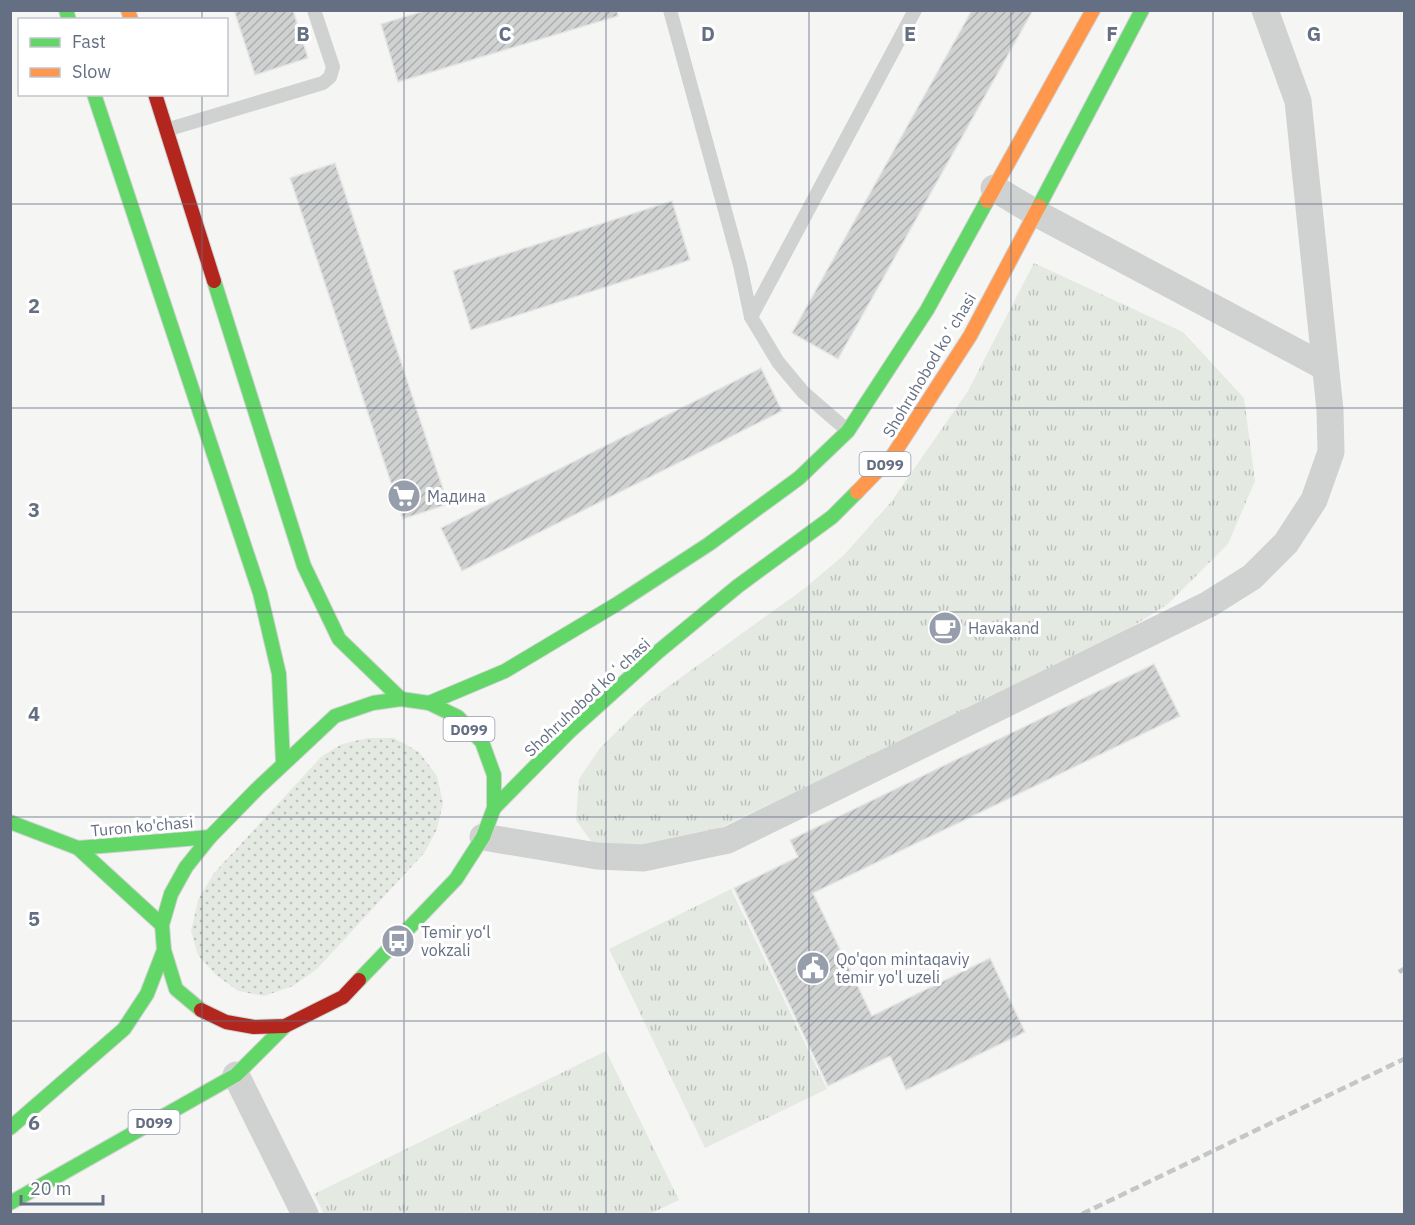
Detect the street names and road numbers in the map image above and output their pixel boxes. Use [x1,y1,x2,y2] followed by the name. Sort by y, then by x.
[878,289,980,441] street label: Shohruhobod koʻchasi
[860,452,910,476] road number: D099
[520,633,654,761] street label: Shohruhobod koʻchasi
[444,717,494,741] road number: D099
[90,812,194,840] street label: Turon ko'chasi
[128,1110,180,1134] road number: D099

